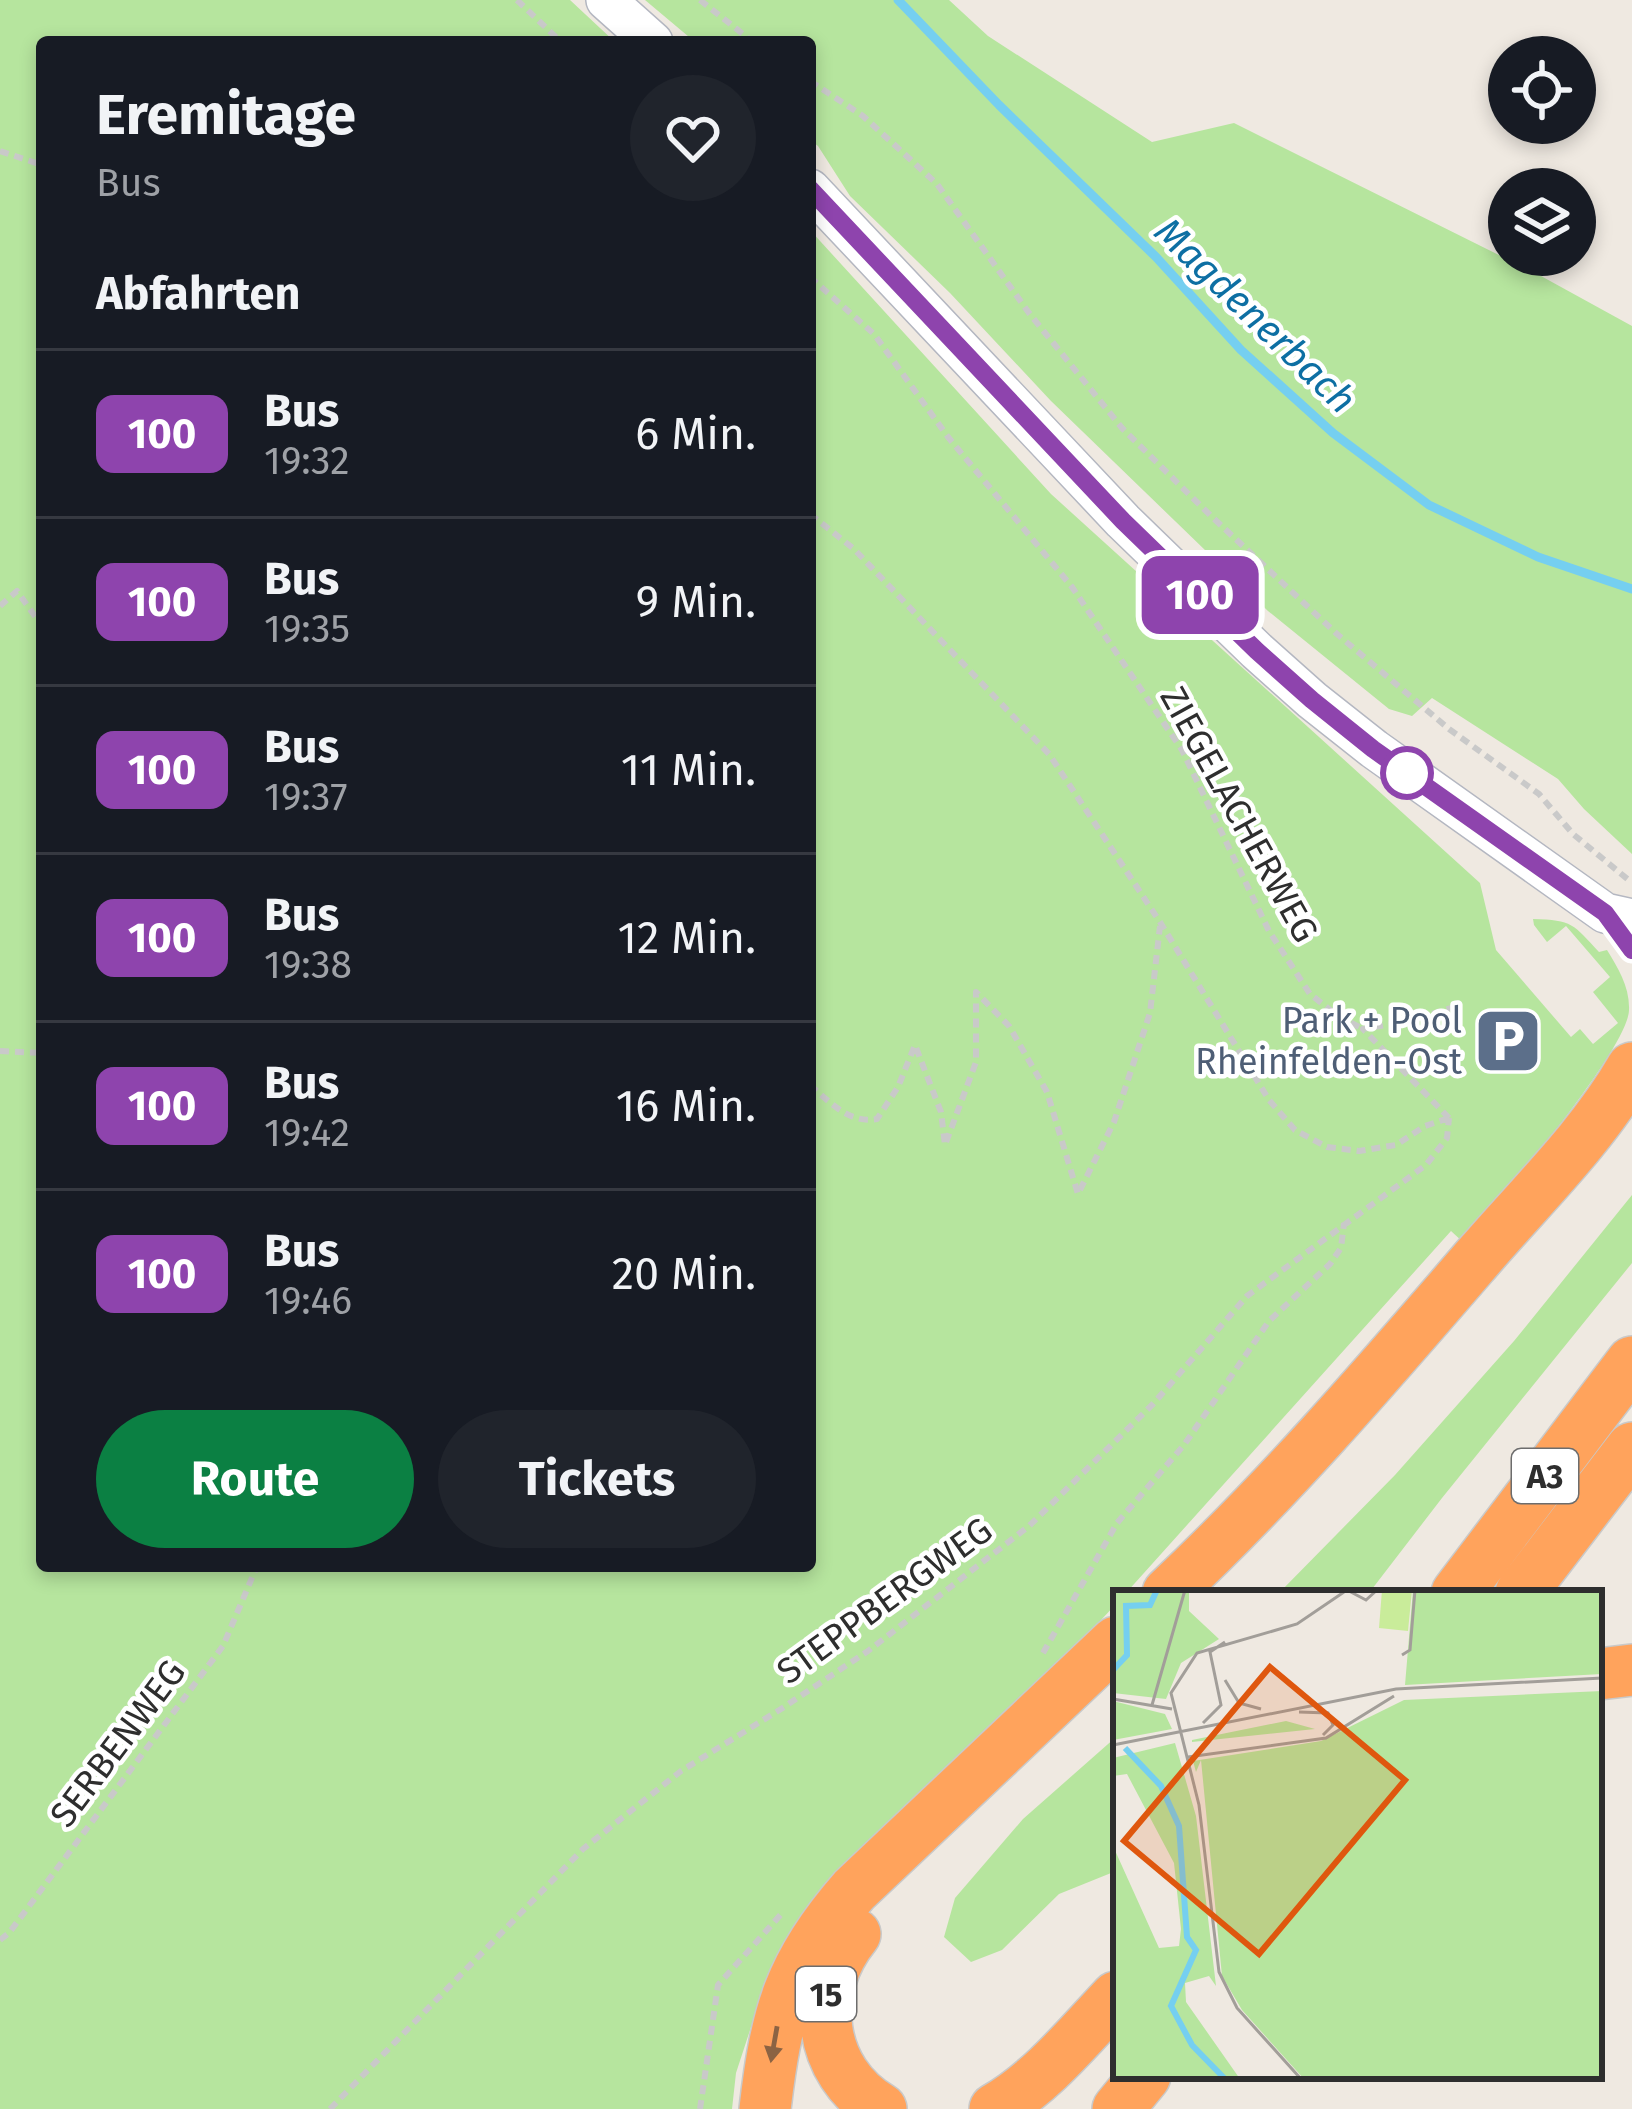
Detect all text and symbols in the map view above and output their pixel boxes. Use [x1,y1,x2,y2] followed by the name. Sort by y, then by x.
[1488,36,1596,276] map controls
[1488,36,1596,144] button: locate
[630,75,756,201] button: heart
[96,81,356,149] text: Eremitage
[96,160,161,206] text: Bus
[1488,168,1596,276] button: layers
[1145,208,1365,423] water label: Magdenerbach
[96,267,300,321] text: Abfahrten
[264,384,339,438] text: Bus
[635,407,756,461] text: 6 Min.
[128,409,196,459] text: 100
[264,438,349,484] text: 19:32
[264,552,339,606] text: Bus
[1131,556,1269,634] line badge: 100
[1166,570,1234,620] text: 100
[636,575,756,629] text: 9 Min.
[128,577,196,627] text: 100
[264,606,350,652] text: 19:35
[1151,679,1328,950] street label: ZIEGELACHERWEG
[264,720,339,774] text: Bus
[621,743,756,797] text: 11 Min.
[128,745,196,795] text: 100
[1382,748,1432,798] unlabelled marker
[264,774,348,820] text: 19:37
[264,888,339,942] text: Bus
[617,911,756,965] text: 12 Min.
[128,913,196,963] text: 100
[264,942,352,988] text: 19:38
[1195,999,1462,1084] place label: Park + Pool Rheinfelden-Ost
[1473,1006,1543,1076] parking icon: Park + Pool Rheinfelden-Ost
[264,1056,339,1110] text: Bus
[616,1079,756,1133] text: 16 Min.
[128,1081,196,1131] text: 100
[264,1110,350,1156] text: 19:42
[264,1224,339,1278] text: Bus
[612,1247,756,1301] text: 20 Min.
[128,1249,196,1299] text: 100
[264,1278,352,1324] text: 19:46
[96,1410,414,1548] button: Route
[438,1410,756,1548] button: Tickets
[1512,1449,1578,1503] road number: A3
[768,1508,1001,1694] street label: STEPPBERGWEG
[1113,1590,1602,2079] inset map
[41,1651,195,1836] street label: SERBENWEG
[796,1967,856,2021] road number: 15
[764,2026,783,2064] one-way arrow

